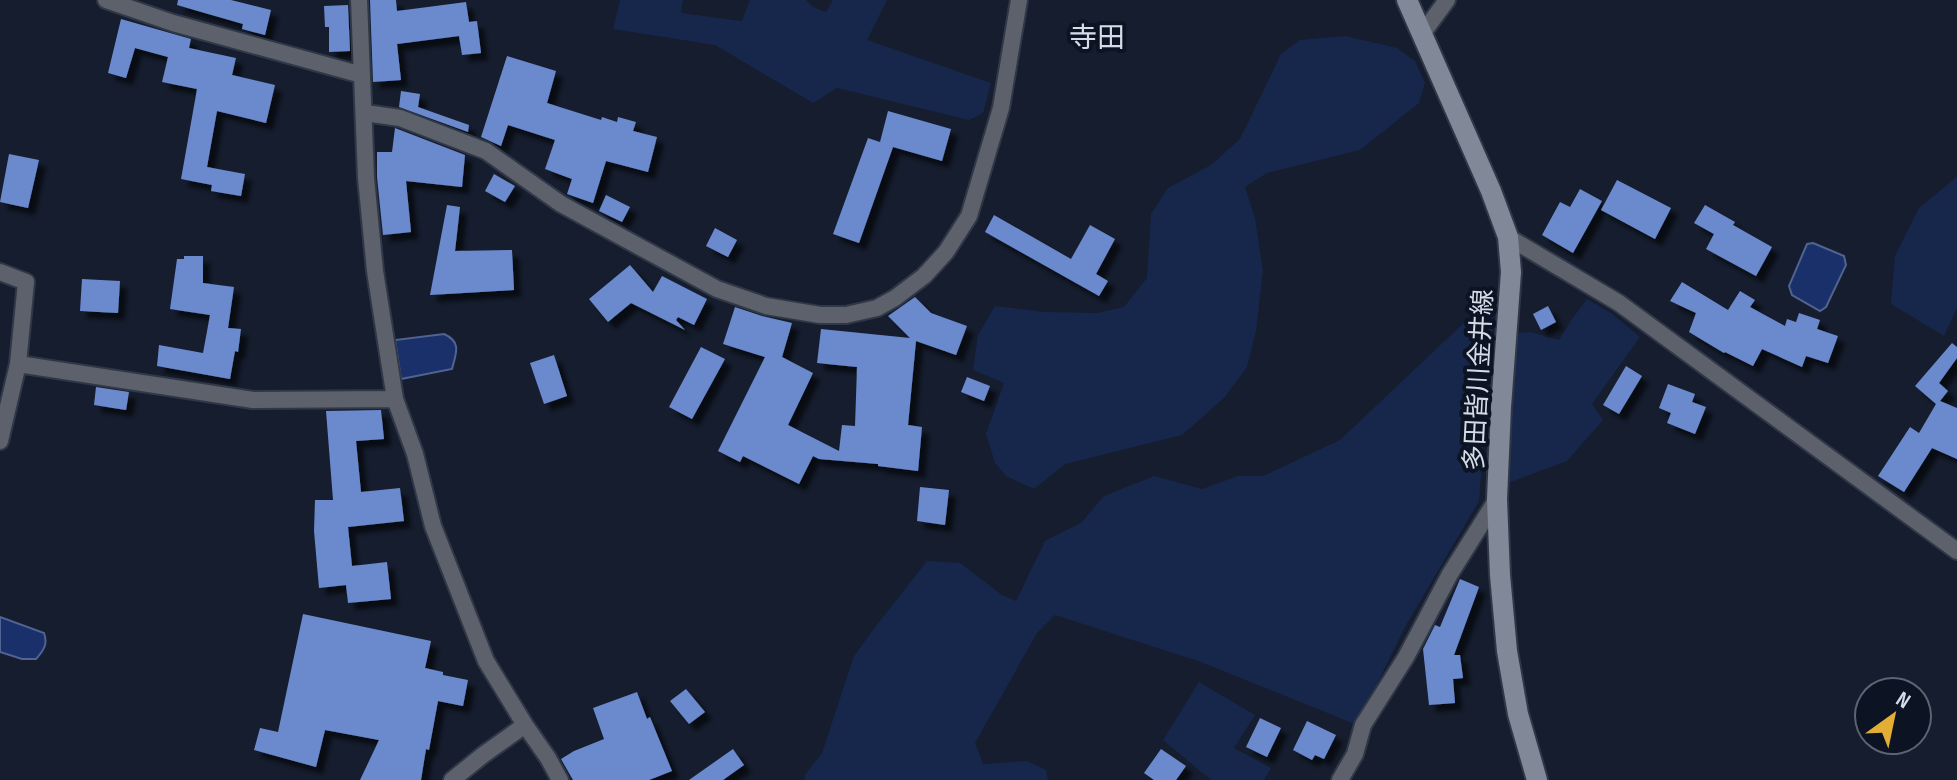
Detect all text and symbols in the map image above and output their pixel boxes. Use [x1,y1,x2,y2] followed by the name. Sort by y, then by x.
[1069,22,1125,55] district label: 寺田
[1459,288,1500,472] street label: 多田皆川金井線
[1853,676,1933,756] north arrow
[1891,686,1915,715] text: N

